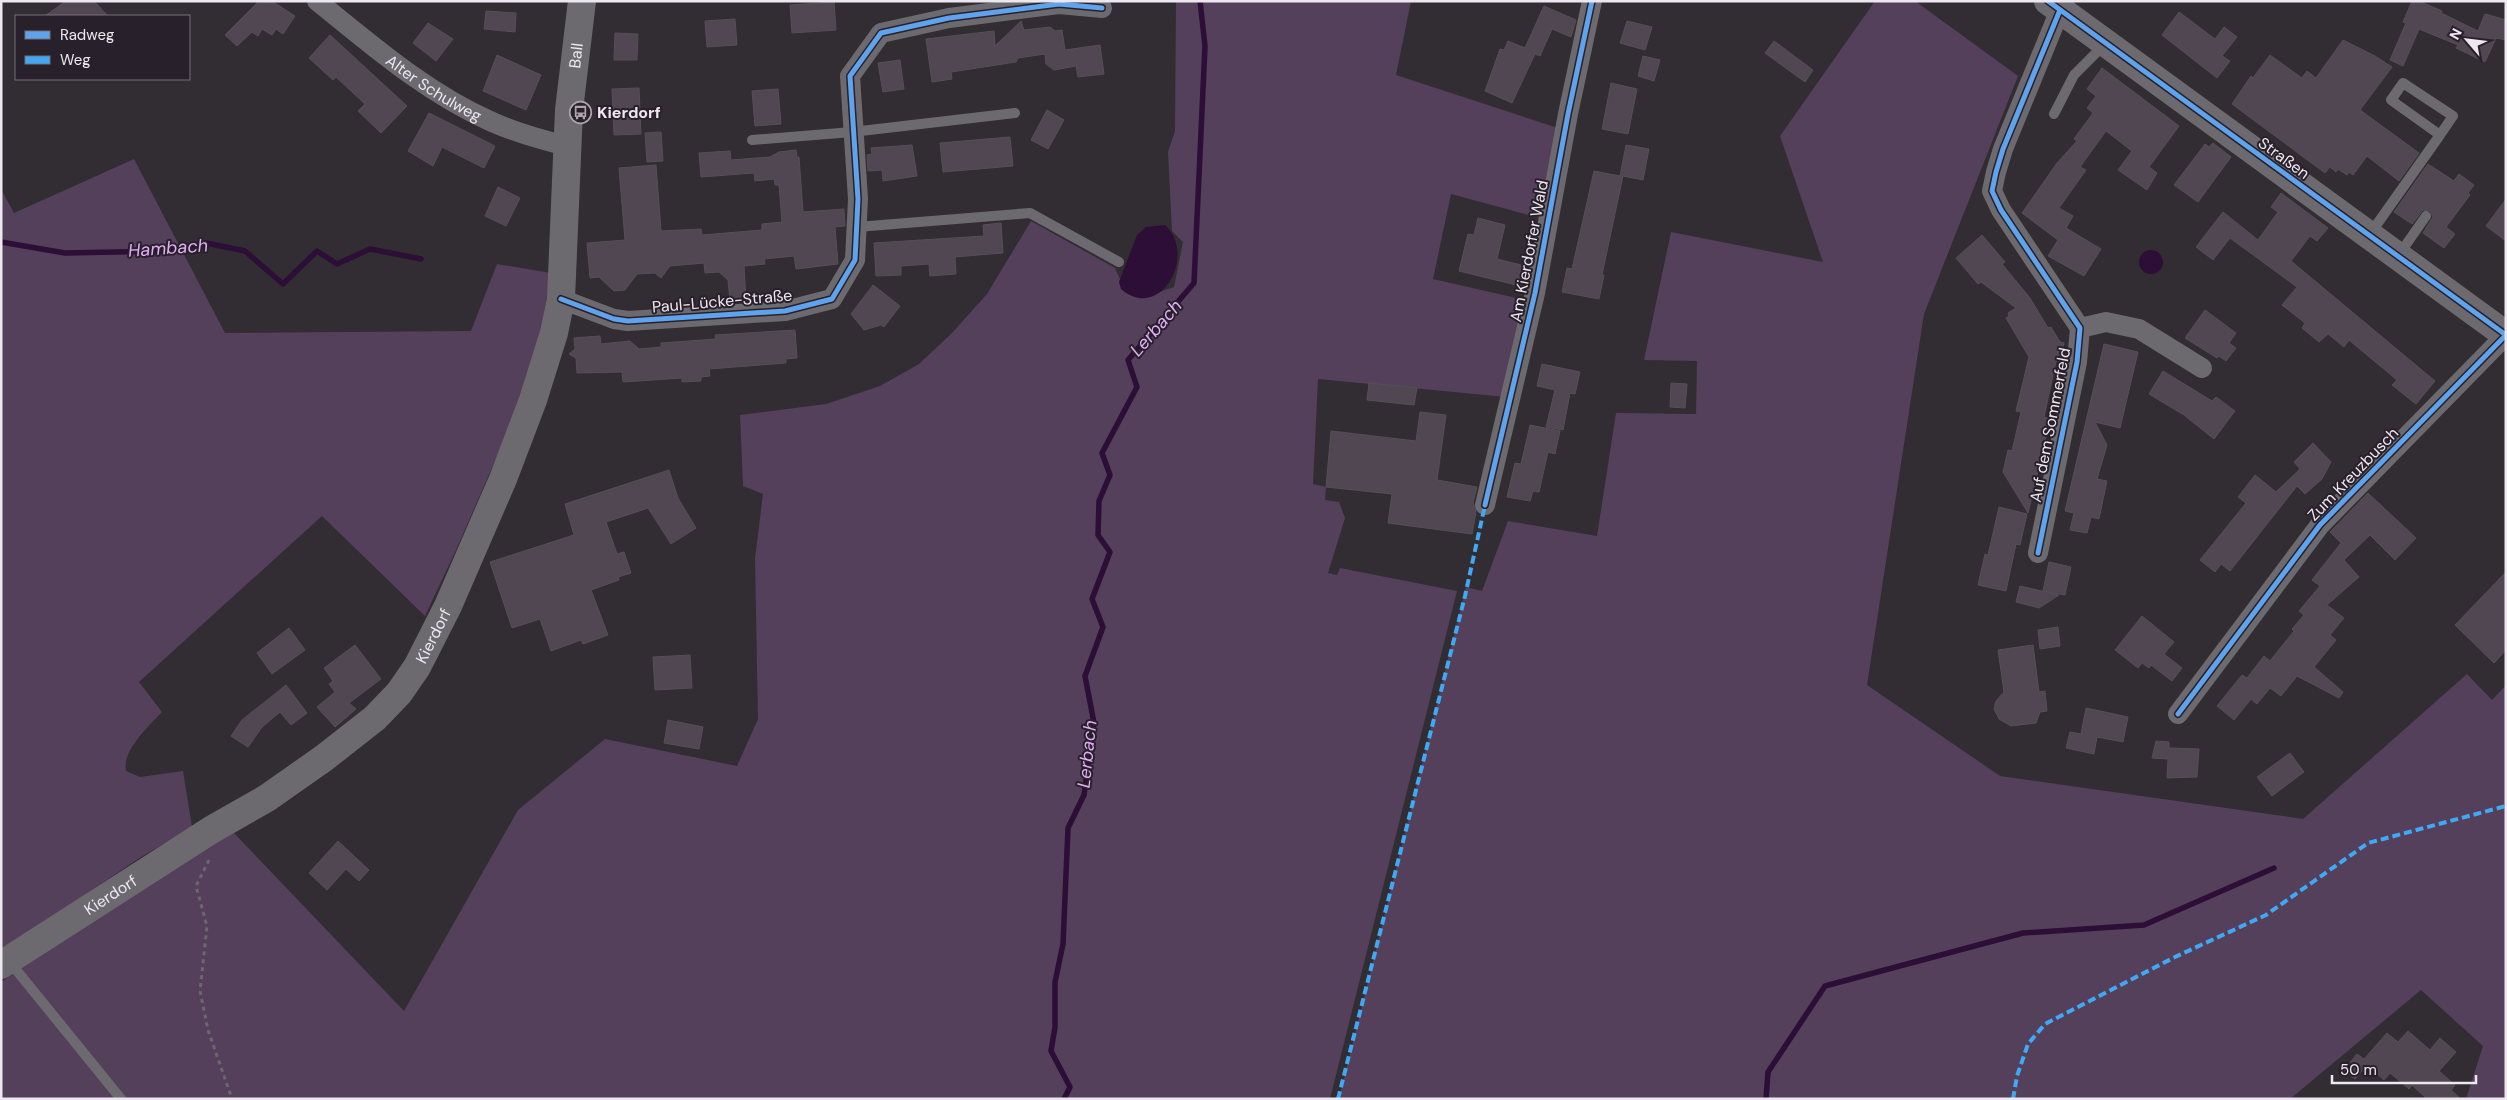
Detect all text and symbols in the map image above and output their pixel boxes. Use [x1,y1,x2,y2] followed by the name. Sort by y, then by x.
[15,15,190,80] legend
[2442,15,2492,65] north arrow
[60,25,114,45] text: Radweg
[2445,25,2466,43] text: N
[564,42,587,70] street label: Ball
[60,50,91,70] text: Weg
[382,50,485,126] street label: Alter Schulweg
[569,100,593,124] bus stop icon: Kierdorf
[597,102,661,123] place label: Kierdorf
[2254,132,2314,184] street label: Straßen
[1505,178,1553,324] street label: Am Kierdorfer Wald
[127,233,209,263] water label: Hambach
[651,284,793,318] street label: Paul-Lücke-Straße
[1125,294,1187,362] water label: Lerbach
[2025,346,2075,504] street label: Auf dem Sommerfeld
[2303,423,2403,525] street label: Zum Kreuzbusch
[410,605,456,667] street label: Kierdorf
[1072,719,1102,789] water label: Lerbach
[80,870,141,919] street label: Kierdorf
[2332,1052,2476,1084] scale bar
[2340,1060,2377,1080] text: 50 m

